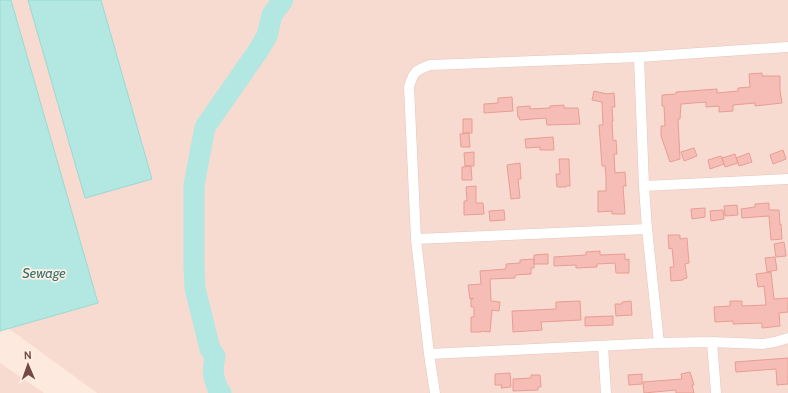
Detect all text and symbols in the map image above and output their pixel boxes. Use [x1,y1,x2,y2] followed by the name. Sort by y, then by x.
[22,264,66,282] water label: Sewage
[8,345,48,385] north arrow
[24,348,32,362] text: N

